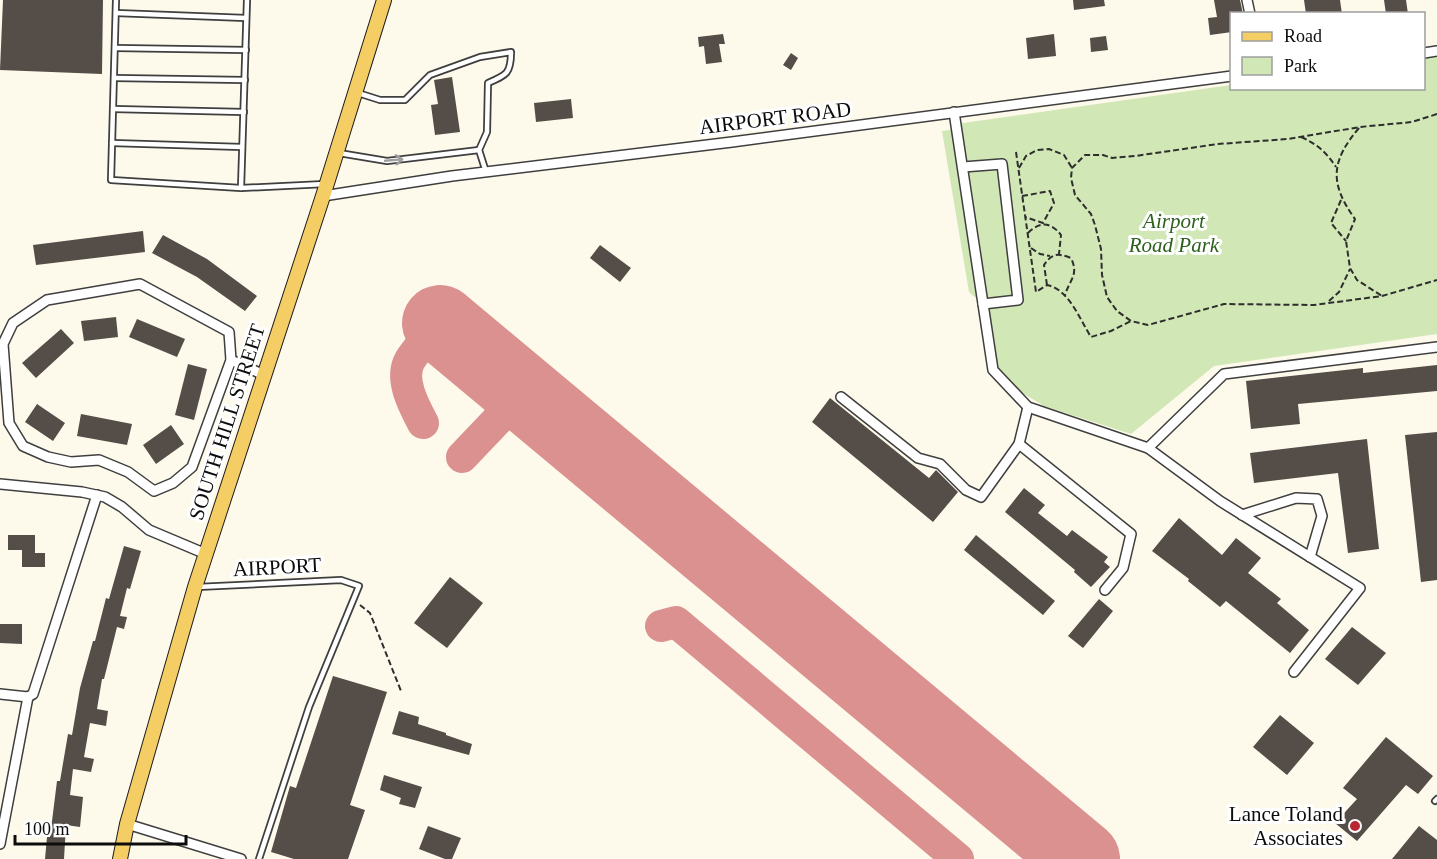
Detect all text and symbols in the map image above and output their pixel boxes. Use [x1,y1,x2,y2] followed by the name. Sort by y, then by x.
[1230,12,1425,90] legend
[1284,26,1322,46] text: Road
[1284,56,1317,76] text: Park
[698,97,852,139] street label: AIRPORT ROAD
[384,154,404,165] one-way arrow
[1128,209,1220,257] park label: Airport Road Park
[184,321,270,523] street label: SOUTH HILL STREET
[232,553,322,581] street label: AIRPORT
[1229,802,1343,850] place label: Lance Toland Associates
[15,808,186,846] scale bar
[24,819,70,839] text: 100 m
[1348,819,1362,833] marker: Lance Toland Associates

